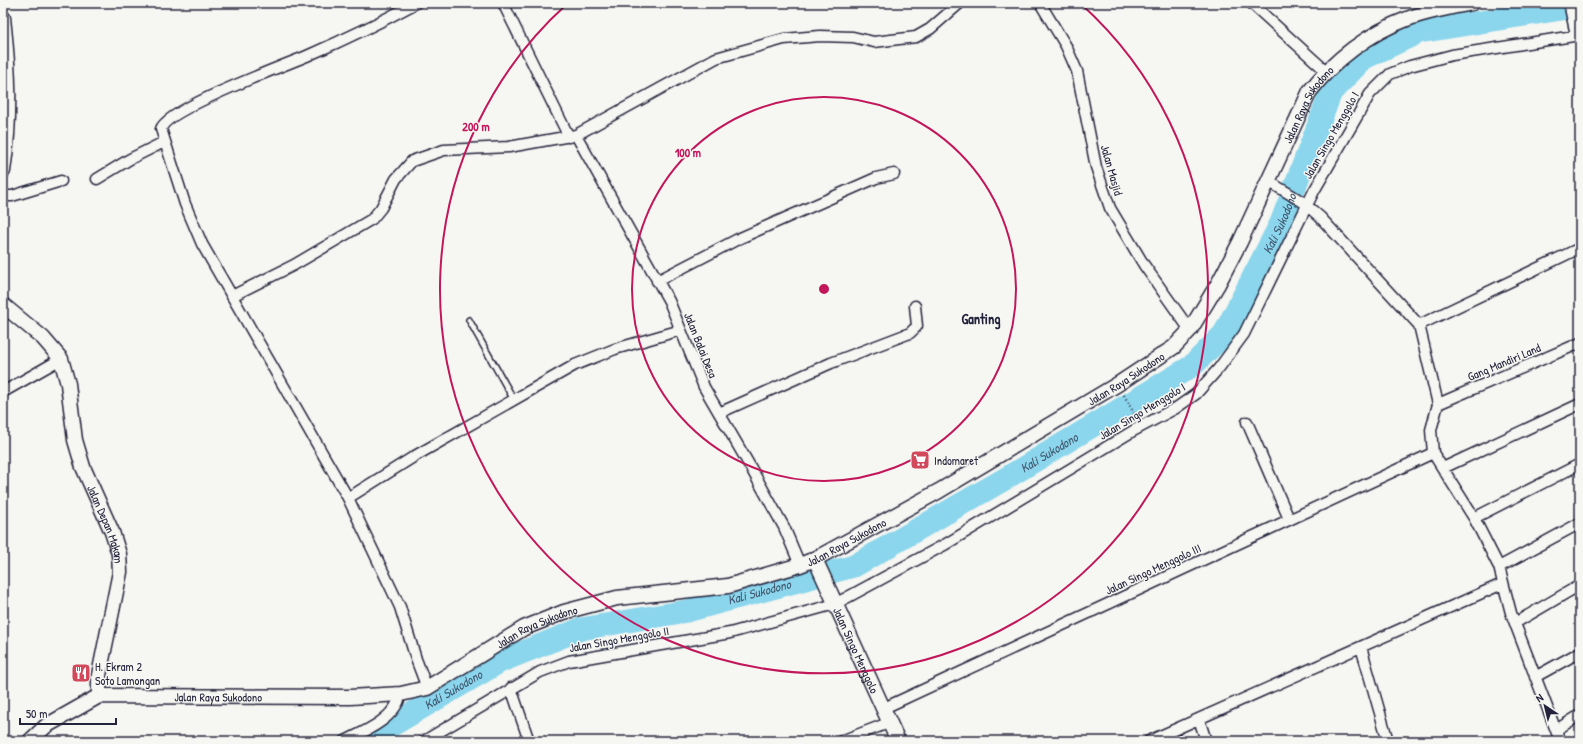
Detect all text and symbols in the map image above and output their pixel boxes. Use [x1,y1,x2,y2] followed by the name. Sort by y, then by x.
[1279,61,1337,146] street label: Jalan Raya Sukodono
[1299,88,1363,182] street label: Jalan Singo Menggolo I
[462,118,490,135] text: 200 m
[1097,143,1127,198] street label: Jalan Masjid
[675,144,701,161] text: 100 m
[1258,189,1301,257] water label: Kali Sukodono
[817,282,831,296] centre of rings
[961,309,1001,330] district label: Ganting
[680,310,722,381] street label: Jalan Balai Desa
[1465,339,1543,385] street label: Gang Mandiri Land
[1084,347,1168,409] street label: Jalan Raya Sukodono
[1096,378,1188,444] street label: Jalan Singo Menggolo I
[1017,427,1083,477] water label: Kali Sukodono
[909,449,931,471] supermarket icon: Indomaret
[934,452,979,469] place label: Indomaret
[83,482,128,564] street label: Jalan Depan Makam
[804,513,889,570] street label: Jalan Raya Sukodono
[1102,539,1204,599] street label: Jalan Singo Menggolo III
[725,574,794,609] water label: Kali Sukodono
[493,600,579,652] street label: Jalan Raya Sukodono
[829,604,884,696] street label: Jalan Singo Menggolo
[568,622,670,656] street label: Jalan Singo Menggolo II
[95,658,160,689] place label: H. Ekram 2 Soto Lamongan
[70,662,92,684] restaurant icon: H. Ekram 2 Soto Lamongan
[421,664,487,713] water label: Kali Sukodono
[1525,686,1565,726] north arrow
[174,688,262,705] street label: Jalan Raya Sukodono
[1533,690,1546,705] text: N
[20,700,116,726] scale bar
[26,705,47,722] text: 50 m

